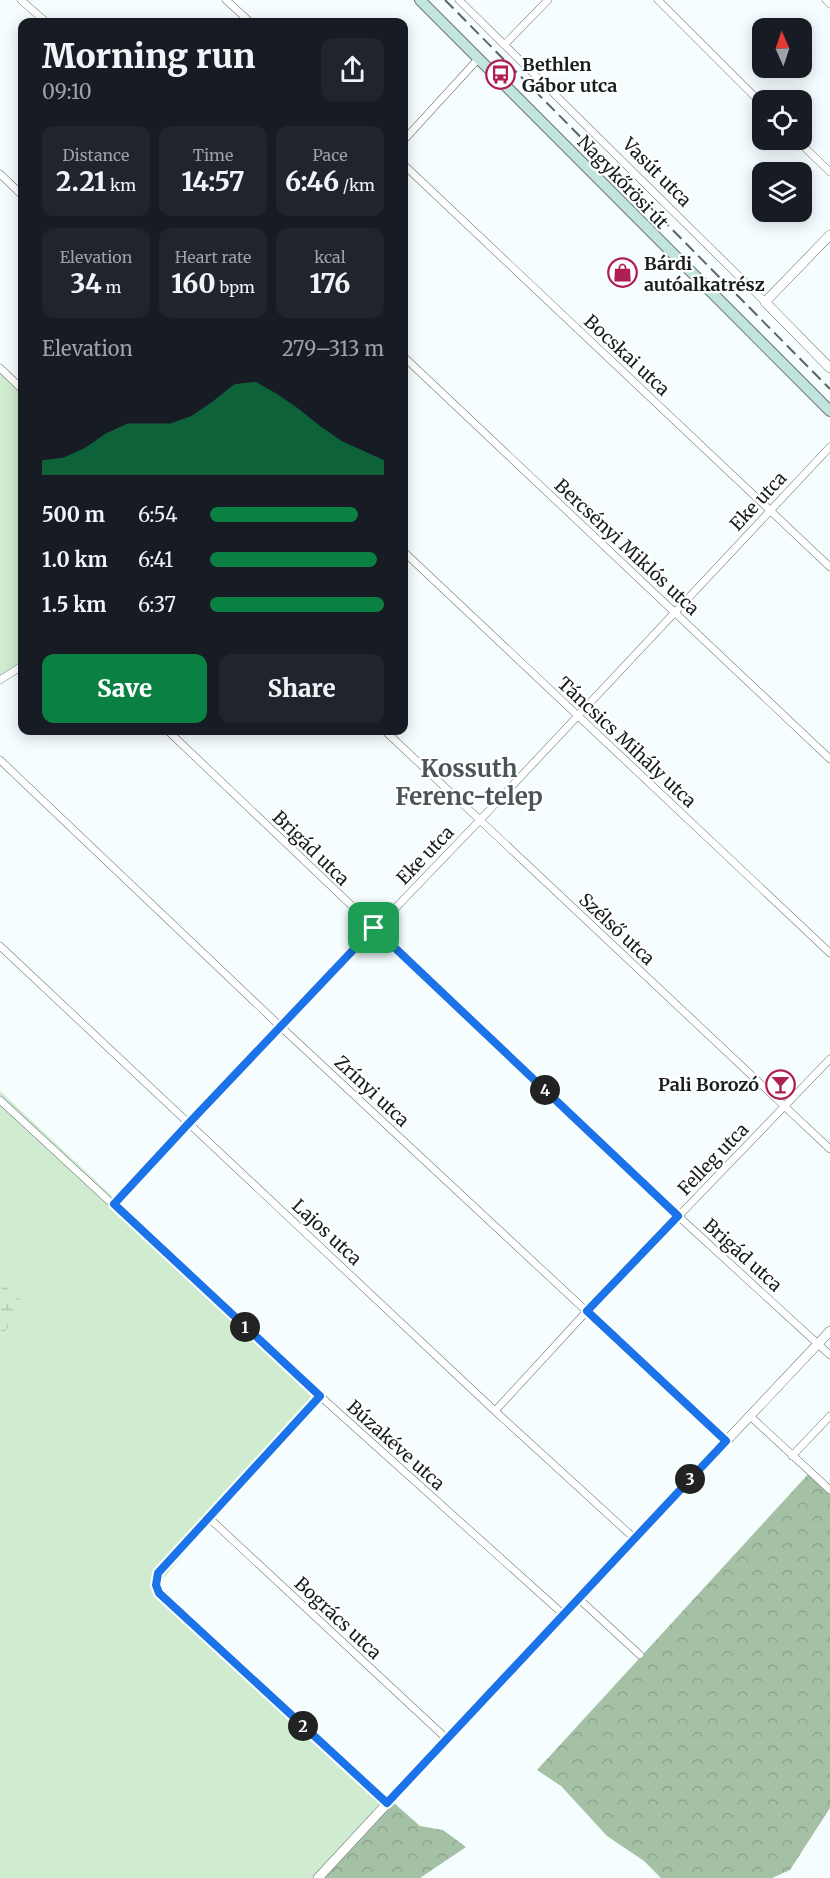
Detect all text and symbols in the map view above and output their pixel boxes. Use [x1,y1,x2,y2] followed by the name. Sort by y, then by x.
[752,18,812,78] north arrow
[752,18,812,222] map controls
[42,36,255,77] text: Morning run
[321,38,384,101] button: share
[522,53,617,97] place label: Bethlen Gábor utca
[485,58,517,90] bus stop icon: Bethlen Gábor utca
[42,79,92,104] text: 09:10
[752,90,812,150] button: locate
[573,130,673,234] street label: Nagykőrösi út
[617,132,697,212] street label: Vasút utca
[63,145,129,165] text: Distance
[193,145,233,165] text: Time
[313,145,348,165] text: Pace
[752,162,812,222] button: layers
[56,165,106,198] text: 2.21
[181,165,245,198] text: 14:57
[285,165,339,198] text: 6:46
[106,175,136,195] text: km
[339,175,375,195] text: /km
[60,247,132,267] text: Elevation
[175,247,251,267] text: Heart rate
[314,247,346,267] text: kcal
[644,252,765,296] place label: Bárdi autóalkatrész
[607,257,639,289] shop icon: Bárdi autóalkatrész
[71,267,102,300] text: 34
[171,267,216,300] text: 160
[310,267,350,300] text: 176
[102,277,121,297] text: m
[216,277,255,297] text: bpm
[579,309,675,401] street label: Bocskai utca
[42,336,133,361] text: Elevation
[282,336,384,361] text: 279–313 m
[725,466,791,535] street label: Eke utca
[550,474,704,620] street label: Bercsényi Miklós utca
[42,502,105,527] text: 500 m
[138,502,177,527] text: 6:54
[42,547,108,572] text: 1.0 km
[138,547,173,572] text: 6:41
[42,592,106,617] text: 1.5 km
[138,592,176,617] text: 6:37
[42,654,207,723] button: Save
[219,654,384,723] button: Share
[553,672,701,812] street label: Táncsics Mihály utca
[395,753,543,812] district label: Kossuth Ferenc-telep
[268,806,354,891] street label: Brigád utca
[392,821,459,889] street label: Eke utca
[574,888,660,970] street label: Szélső utca
[348,902,399,953] pin
[357,911,390,944] icon: arrive
[330,1051,414,1132] street label: Zrínyi utca
[764,1068,796,1100] bar icon: Pali Borozó
[658,1073,759,1096] place label: Pali Borozó
[530,1075,560,1105] pin: 4
[540,1080,550,1100] text: 4
[673,1118,753,1200] street label: Felleg utca
[287,1194,367,1270] street label: Lajos utca
[699,1214,787,1297] street label: Brigád utca
[230,1312,260,1342] pin: 1
[241,1317,249,1337] text: 1
[342,1395,450,1495] street label: Búzakéve utca
[675,1464,705,1494] pin: 3
[685,1469,695,1489] text: 3
[290,1572,386,1664] street label: Bogrács utca
[288,1711,318,1741] pin: 2
[298,1716,308,1736] text: 2

